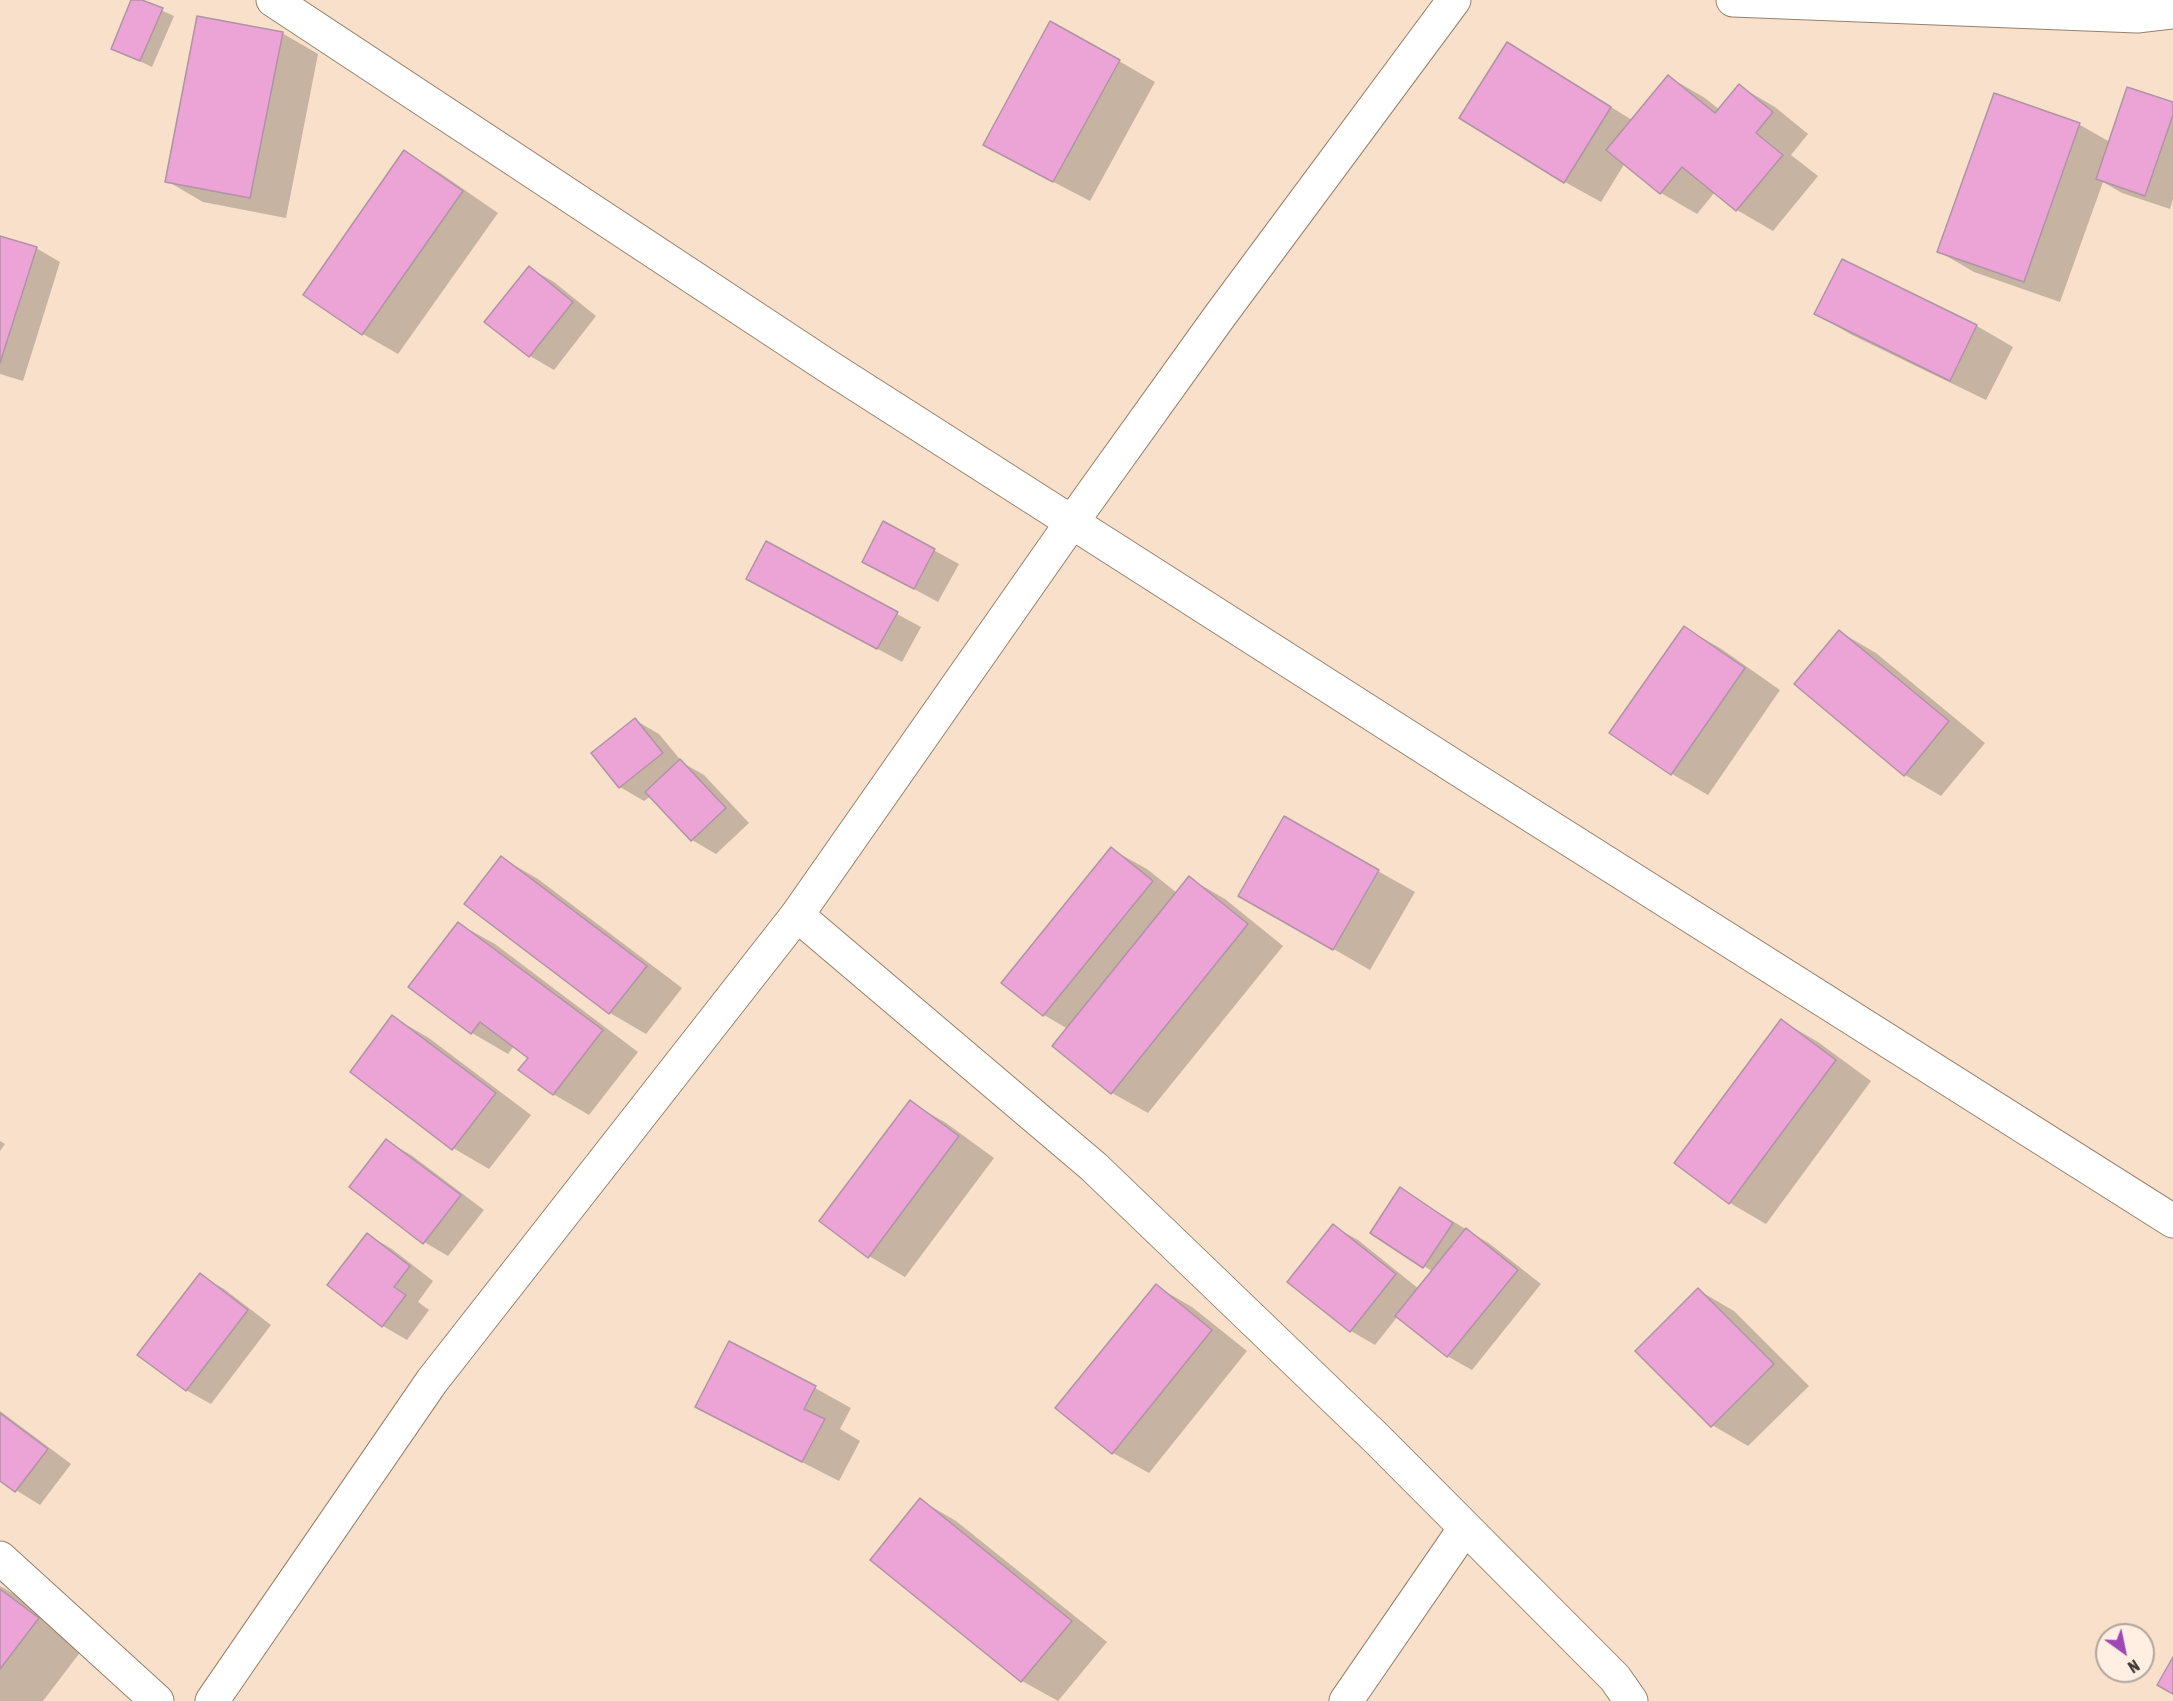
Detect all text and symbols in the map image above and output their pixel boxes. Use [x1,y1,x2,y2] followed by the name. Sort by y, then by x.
[2095,1623,2155,1683] north arrow
[2125,1656,2143,1677] text: N

